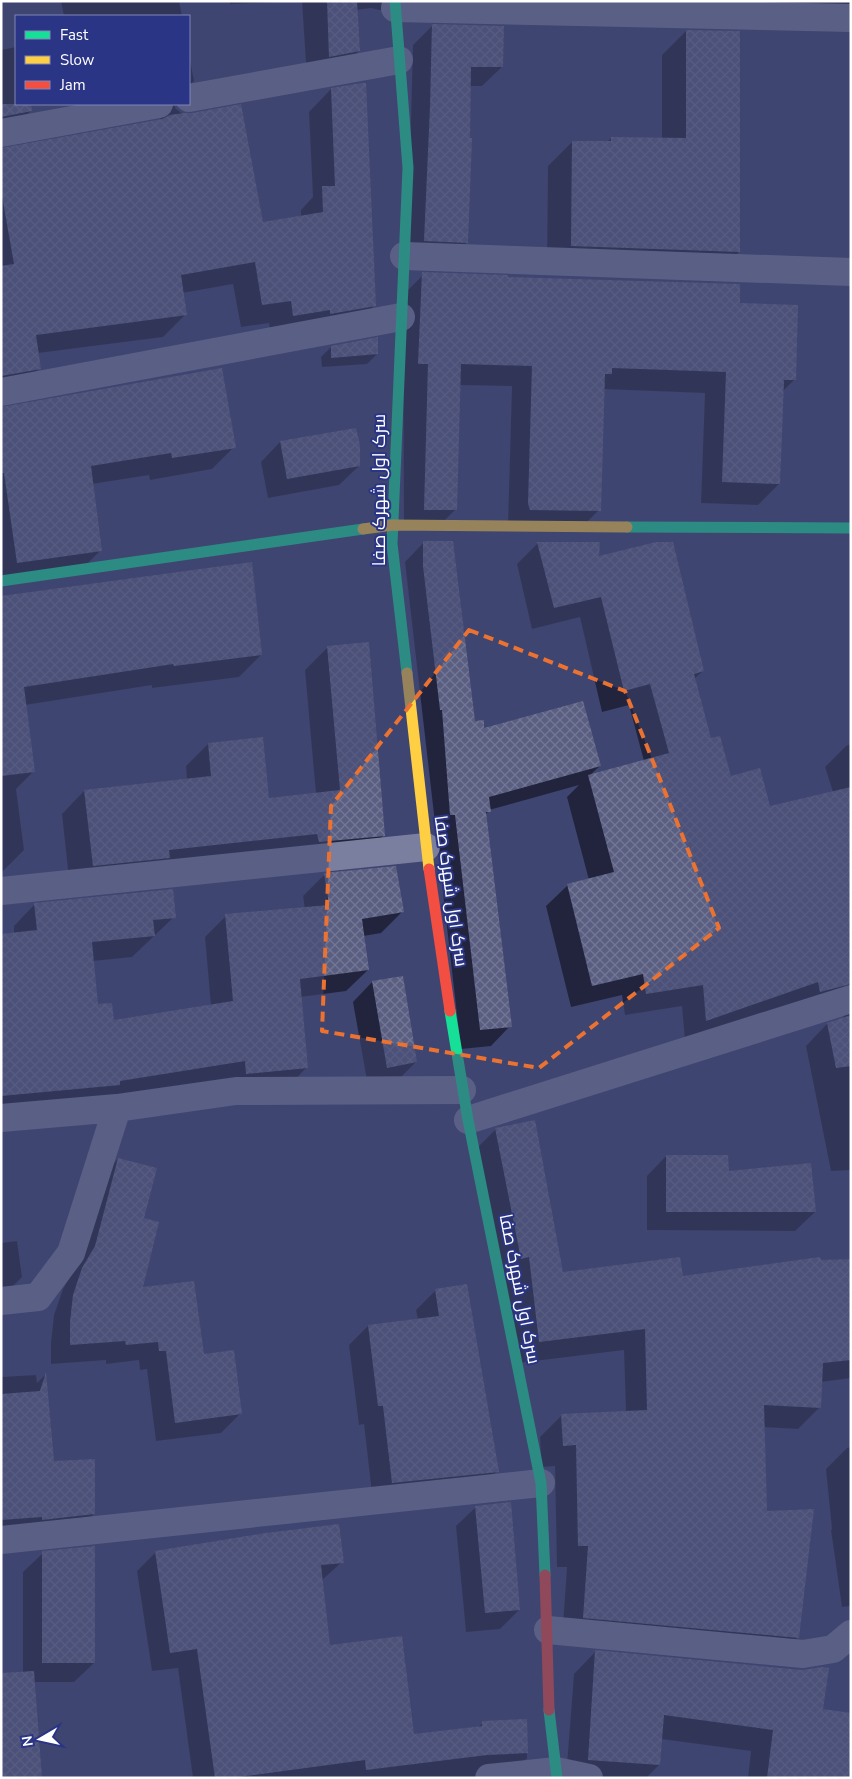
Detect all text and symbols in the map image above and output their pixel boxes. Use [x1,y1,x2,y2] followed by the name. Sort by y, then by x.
[15,15,190,105] legend
[60,25,89,45] text: Fast
[60,50,95,70] text: Slow
[59,75,86,95] text: Jam
[367,414,391,566] street label: سرک اول شهرک صفا
[429,814,473,968] street label: سرک اول شهرک صفا
[494,1212,546,1366] street label: سرک اول شهرک صفا
[15,1714,65,1764] north arrow
[17,1734,38,1748] text: N

